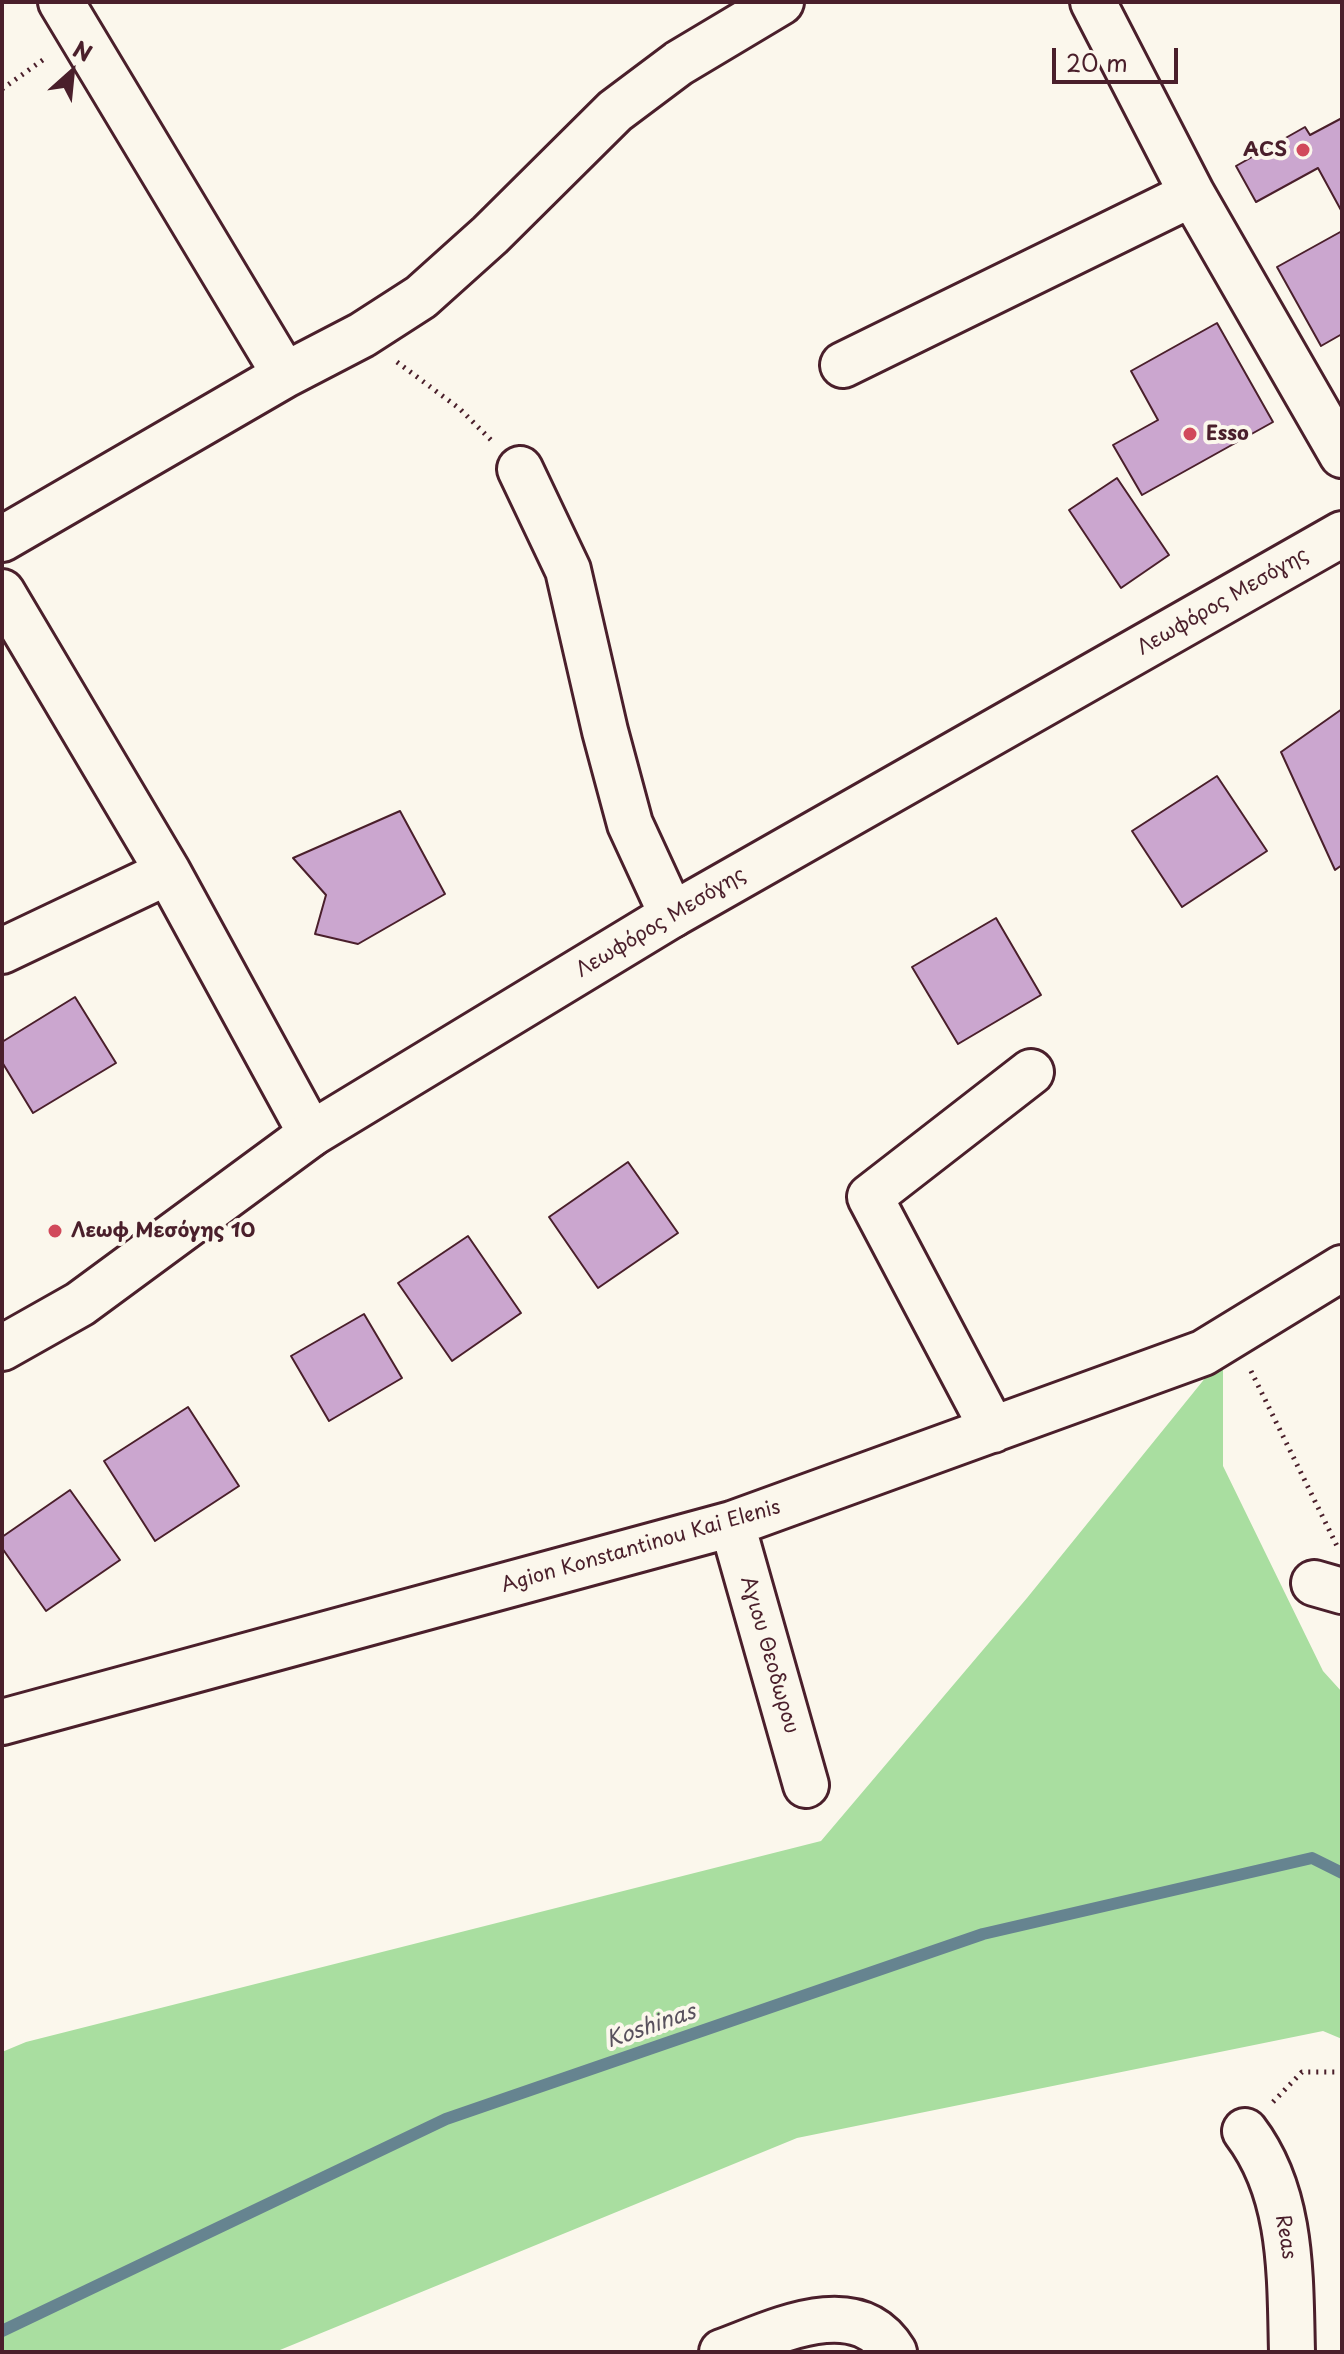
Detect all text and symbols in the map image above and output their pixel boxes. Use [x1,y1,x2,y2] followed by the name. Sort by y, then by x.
[32,32,112,112] north arrow
[68,32,98,69] text: N
[1056,32,1182,82] scale bar
[1066,44,1128,80] text: 20 m
[1243,138,1287,162] place label: ACS
[1294,141,1312,159] marker: ACS
[1206,422,1249,446] place label: Esso
[1181,425,1199,443] marker: Esso
[1133,543,1313,661] street label: Λεωφόρος Μεσόγης
[572,863,750,983] street label: Λεωφόρος Μεσόγης
[71,1219,255,1243] place label: Λεωφ Μεσόγης 10
[46,1222,64,1240] marker: Λεωφ Μεσόγης 10
[499,1496,783,1598] street label: Agion Konstantinou Kai Elenis
[735,1574,803,1736] street label: Αγιου Θεοδωρου
[603,1999,699,2055] water label: Koshinas
[1270,2213,1300,2261] street label: Reas

